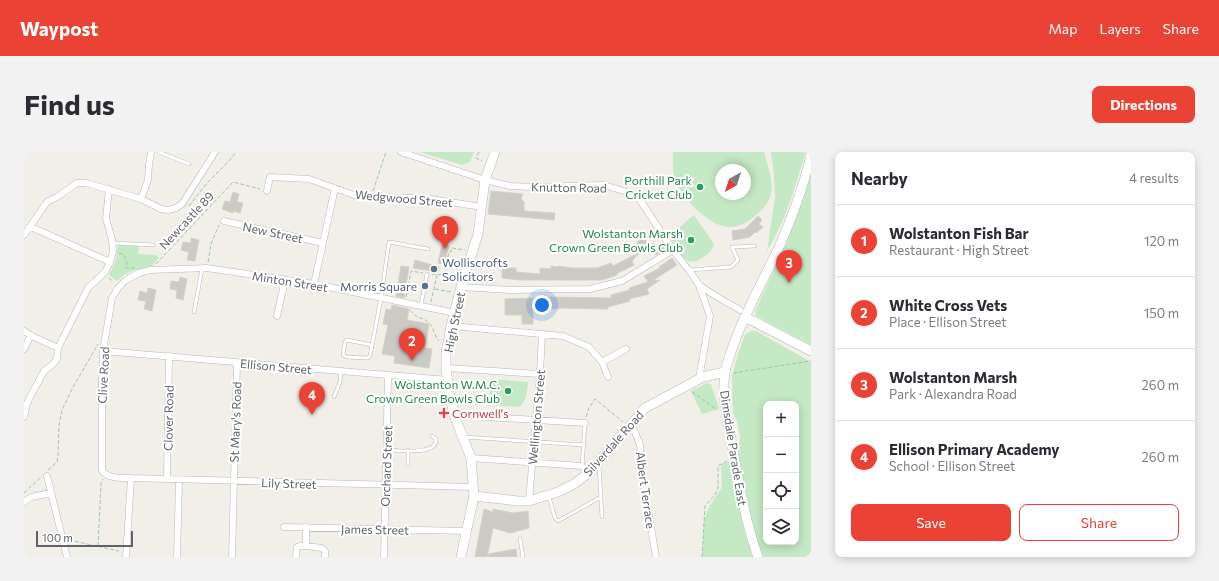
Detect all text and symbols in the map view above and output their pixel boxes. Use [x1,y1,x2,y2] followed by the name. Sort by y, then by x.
[20,17,98,40] text: Waypost
[1049,20,1077,37] text: Map
[1099,20,1141,37] text: Layers
[1163,20,1199,37] text: Share
[1092,86,1195,123] button: Directions
[24,87,115,121] text: Find us
[715,164,751,200] north arrow
[851,168,908,189] text: Nearby
[1129,170,1179,186] text: 4 results
[624,173,692,201] place label: Porthill Park Cricket Club
[531,179,607,195] street label: Knutton Road
[695,182,705,192] marker: Porthill Park Cricket Club
[355,187,454,209] street label: Wedgwood Street
[156,188,216,252] street label: Newcastle 89
[432,216,458,249] pin: 1
[242,219,304,245] street label: New Street
[889,224,1029,242] text: Wolstanton Fish Bar
[549,226,683,254] place label: Wolstanton Marsh Crown Green Bowls Club
[861,233,867,249] text: 1
[1144,233,1179,249] text: 120 m
[686,235,696,245] marker: Wolstanton Marsh Crown Green Bowls Club
[889,242,1029,258] text: Restaurant · High Street
[776,250,802,283] pin: 3
[442,255,508,283] place label: Wolliscrofts Solicitors
[429,264,439,274] marker: Wolliscrofts Solicitors
[251,268,329,294] street label: Minton Street
[340,279,417,293] place label: Morris Square
[420,281,430,291] marker: Morris Square
[441,290,467,354] street label: High Street
[532,295,552,315] your location
[889,296,1007,314] text: White Cross Vets
[860,305,868,321] text: 2
[1144,305,1179,321] text: 150 m
[889,314,1007,330] text: Place · Ellison Street
[399,328,425,361] pin: 2
[95,346,111,404] street label: Clive Road
[240,356,313,376] street label: Ellison Street
[889,368,1017,386] text: Wolstanton Marsh
[525,369,547,465] street label: Wellington Street
[366,377,500,405] place label: Wolstanton W.M.C. Crown Green Bowls Club
[860,377,868,393] text: 3
[1142,377,1179,393] text: 260 m
[227,381,243,463] street label: St Mary's Road
[299,382,325,415] pin: 4
[160,385,176,451] street label: Clover Road
[503,386,513,396] marker: Wolstanton W.M.C. Crown Green Bowls Club
[889,386,1017,402] text: Park · Alexandra Road
[718,389,750,507] street label: Dimsdale Parade East
[763,401,799,545] map controls
[763,401,799,437] button: +
[452,406,509,420] place label: Cornwell's
[580,407,646,479] street label: Silverdale Road
[439,408,449,418] marker: Cornwell's
[378,425,394,507] street label: Orchard Street
[763,437,799,473] button: −
[889,440,1060,458] text: Ellison Primary Academy
[860,449,868,465] text: 4
[1142,449,1179,465] text: 260 m
[634,450,658,530] street label: Albert Terrace
[889,458,1015,474] text: School · Ellison Street
[763,473,799,509] button: locate
[261,475,317,491] street label: Lily Street
[851,504,1011,541] button: Save
[1019,504,1179,541] button: Share
[763,509,799,545] button: layers
[341,521,409,538] street label: James Street
[36,529,133,548] scale bar
[42,531,73,544] text: 100 m

